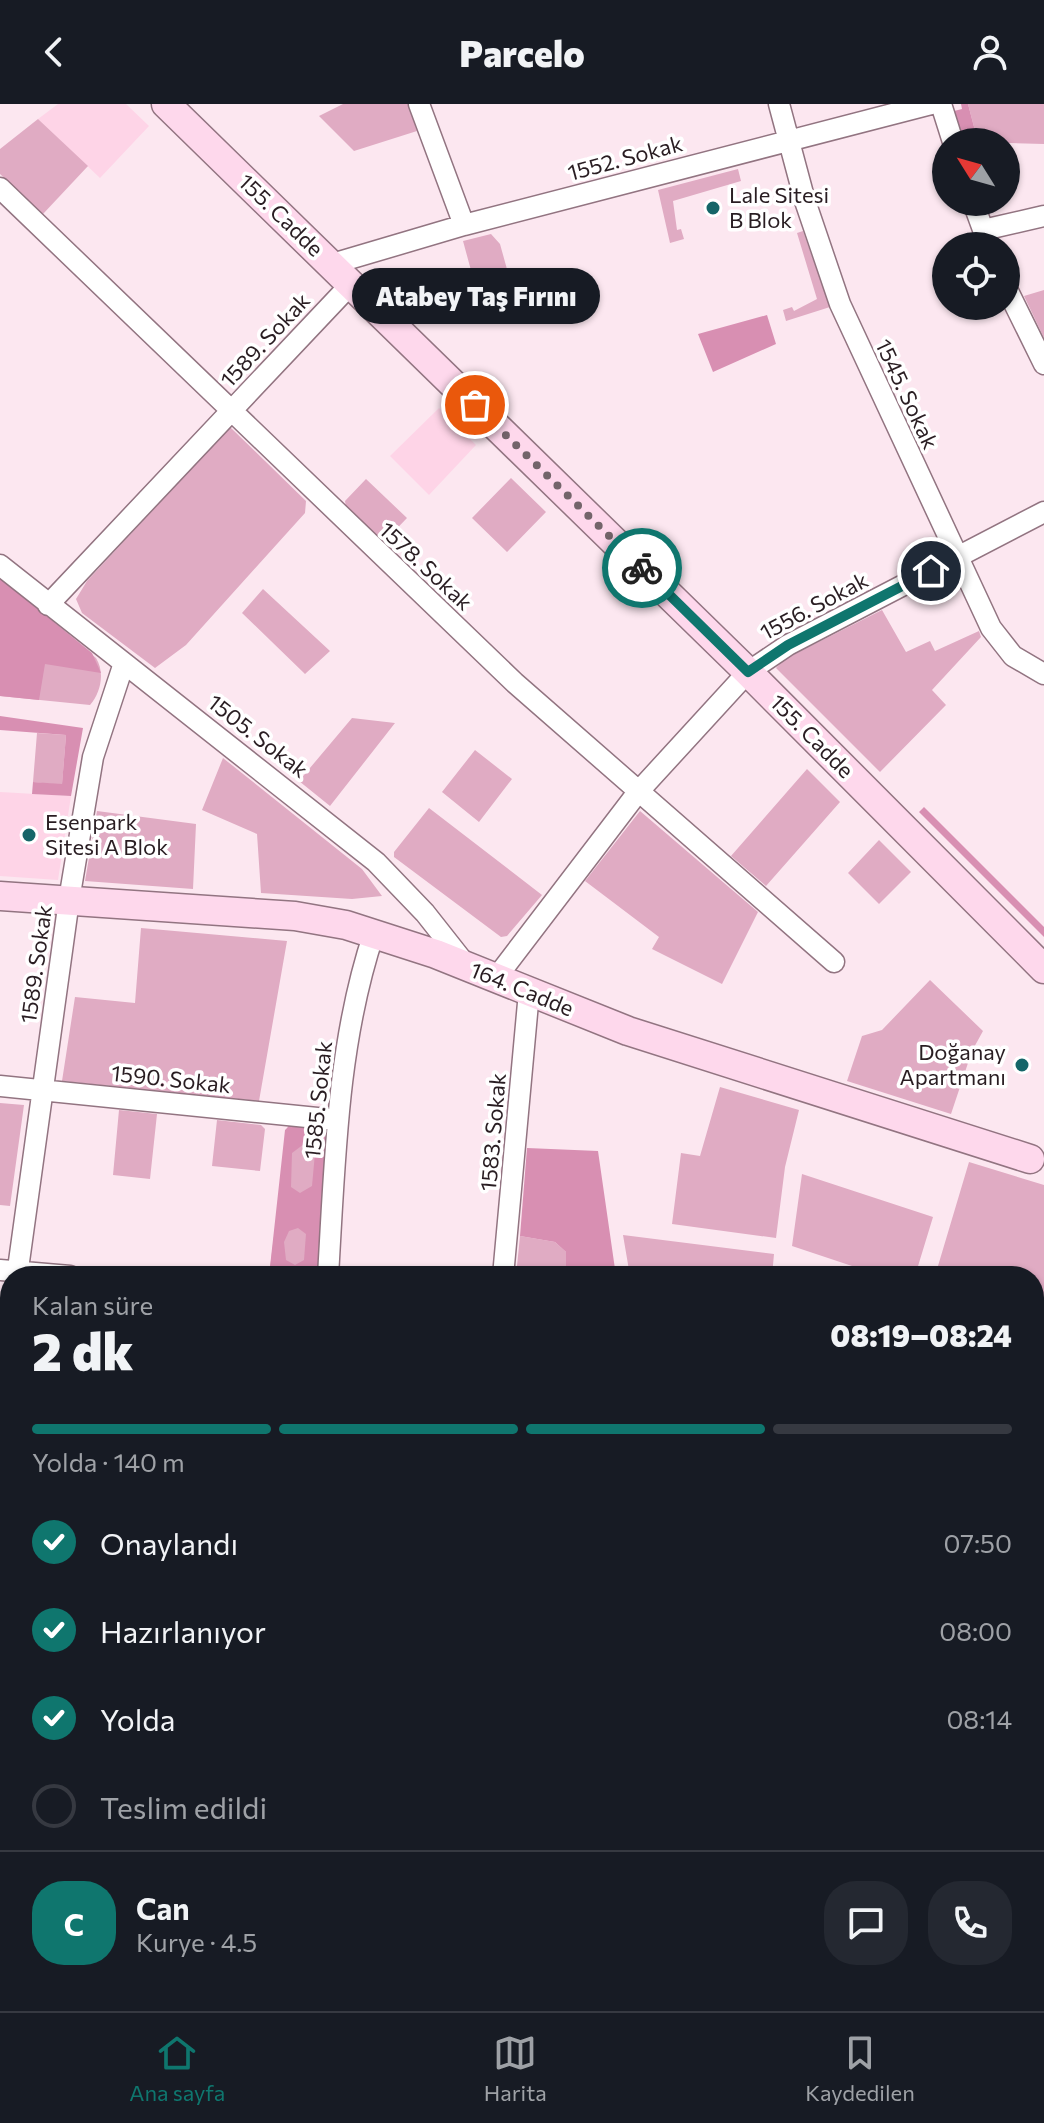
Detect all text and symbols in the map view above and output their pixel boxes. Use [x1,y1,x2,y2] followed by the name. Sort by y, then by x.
[32,30,76,74] icon: back
[459,30,585,74] text: Parcelo
[968,30,1012,74] icon: person
[932,128,1020,216] north arrow
[932,128,1020,320] map controls
[565,129,685,186] street label: 1552. Sokak
[233,168,329,262] street label: 155. Cadde
[729,181,829,233] place label: Lale Sitesi B Blok
[704,199,722,217] marker: Lale Sitesi B Blok
[932,232,1020,320] button: locate
[351,269,599,325] callout: Atabey Taş Fırını
[375,280,577,311] text: Atabey Taş Fırını
[214,287,315,392] street label: 1589. Sokak
[870,334,945,453] street label: 1545. Sokak
[441,371,509,439] pin
[453,383,497,427] icon: bag
[374,516,479,616] street label: 1578. Sokak
[602,528,682,608] courier
[897,537,965,605] pin
[620,546,664,590] icon: bike
[909,549,953,593] icon: home
[755,566,872,645] street label: 1556. Sokak
[203,688,314,783] street label: 1505. Sokak
[765,688,860,783] street label: 155. Cadde
[45,808,168,860] place label: Esenpark Sitesi A Blok
[20,826,38,844] marker: Esenpark Sitesi A Blok
[14,903,57,1025] street label: 1589. Sokak
[467,956,578,1021] street label: 164. Cadde
[900,1038,1006,1090] place label: Doğanay Apartmanı
[298,1040,337,1160] street label: 1585. Sokak
[1013,1056,1031,1074] marker: Doğanay Apartmanı
[110,1059,232,1098] street label: 1590. Sokak
[474,1072,511,1192] street label: 1583. Sokak
[32,1289,153,1320] text: Kalan süre
[830,1316,1012,1353] text: 08:19–08:24
[32,1318,133,1382] text: 2 dk
[32,1446,185,1477] text: Yolda · 140 m
[32,1520,76,1564] icon: check
[100,1524,238,1561] text: Onaylandı
[943,1527,1012,1558] text: 07:50
[32,1608,76,1652] icon: check
[100,1612,266,1649] text: Hazırlanıyor
[939,1615,1012,1646] text: 08:00
[32,1696,76,1740] icon: check
[100,1700,175,1737] text: Yolda
[946,1703,1012,1734] text: 08:14
[100,1788,267,1825] text: Teslim edildi
[824,1881,908,1965] button: chat
[928,1881,1012,1965] button: phone
[136,1889,190,1926] text: Can
[64,1905,84,1942] text: C
[136,1926,257,1957] text: Kurye · 4.5
[129,2031,225,2106] tab: Ana sayfa
[484,2031,547,2106] tab: Harita
[805,2031,915,2106] tab: Kaydedilen

